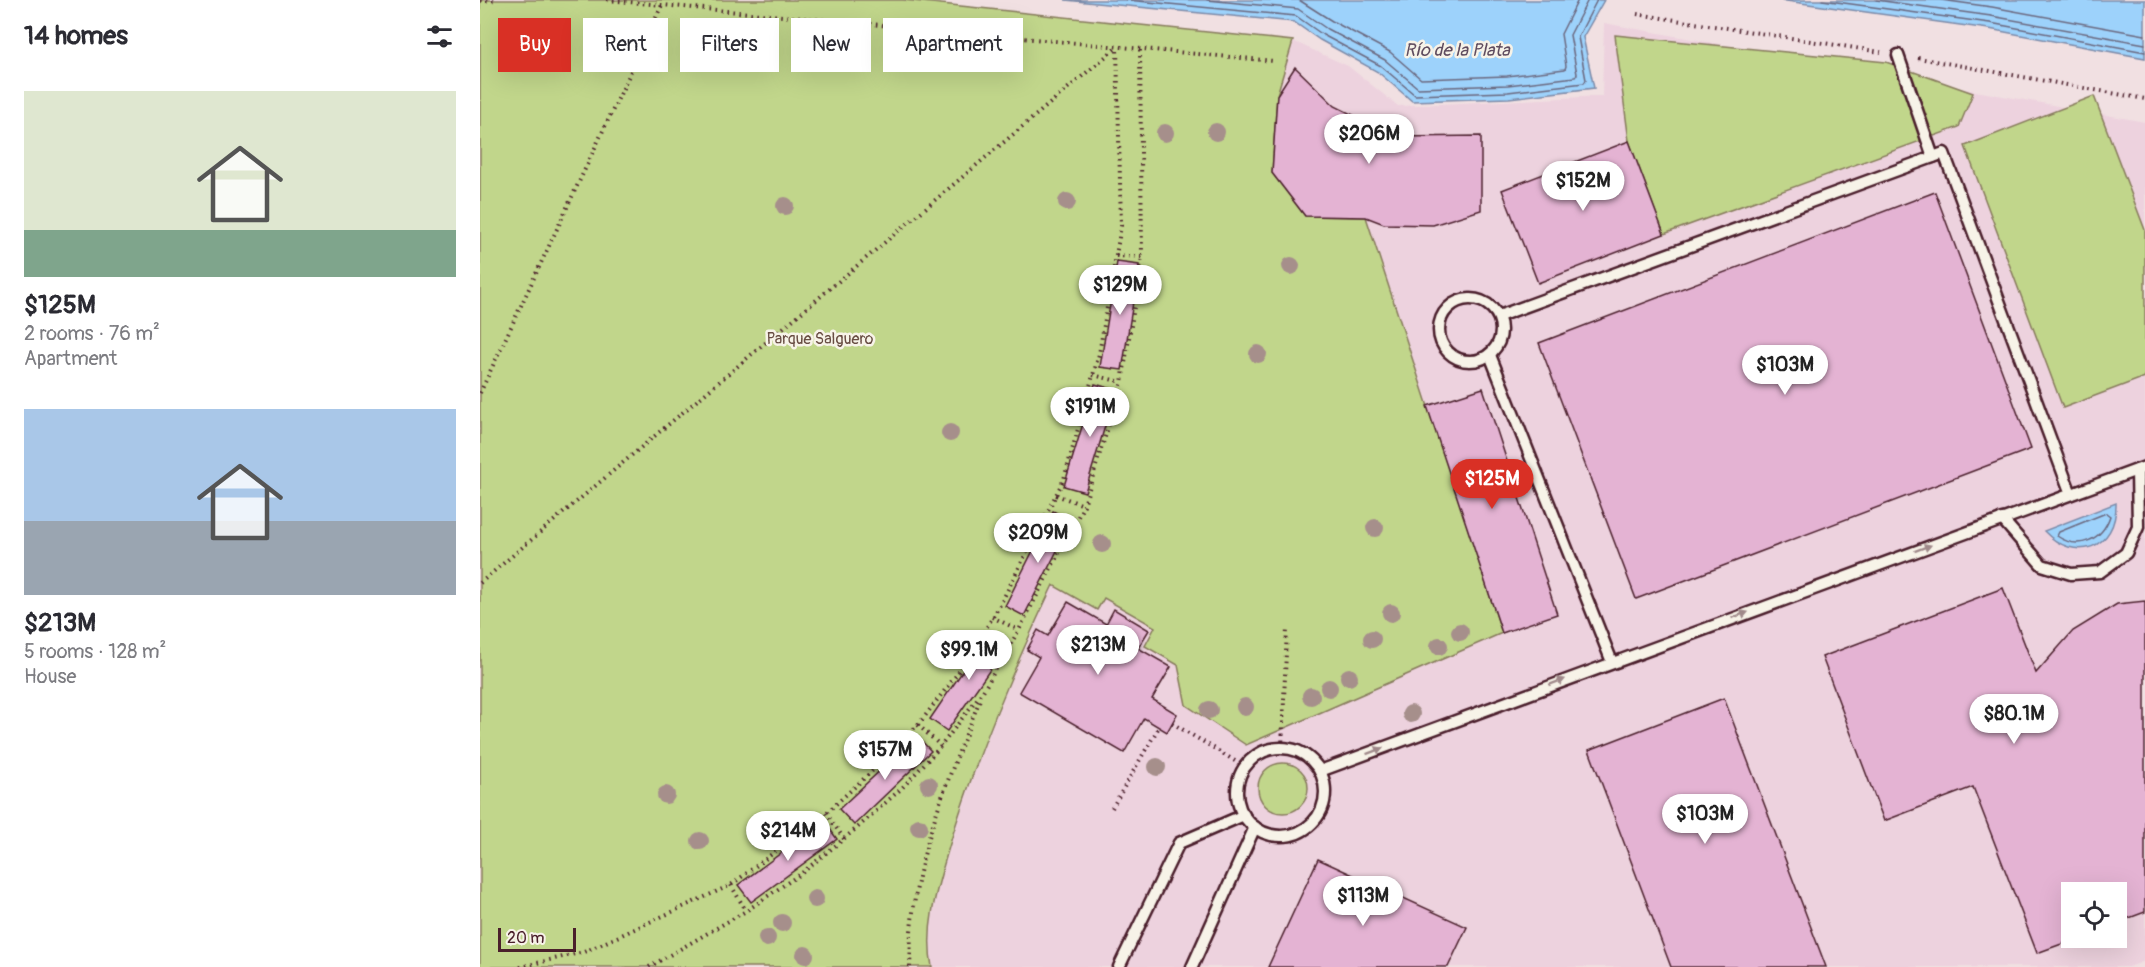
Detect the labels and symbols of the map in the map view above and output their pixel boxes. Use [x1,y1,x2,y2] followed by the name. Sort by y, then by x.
[1404,39,1511,62] water label: Río de la Plata
[1327,114,1411,165] pin: $206M
[1541,161,1625,212] pin: $152M
[1078,265,1162,316] pin: $129M
[767,329,874,349] park label: Parque Salguero
[1743,345,1827,396] pin: $103M
[1048,387,1132,438] pin: $191M
[1450,459,1534,510] pin: $125M
[996,513,1080,564] pin: $209M
[1915,543,1933,553] one-way arrow
[1731,610,1749,619] one-way arrow
[1056,625,1140,676] pin: $213M
[920,630,1018,681] pin: $99.1M
[1548,677,1566,687] one-way arrow
[1965,694,2063,745] pin: $80.1M
[843,730,927,781] pin: $157M
[1366,745,1384,755] one-way arrow
[1663,794,1747,845] pin: $103M
[746,811,830,862] pin: $214M
[1321,876,1405,927] pin: $113M
[498,925,576,952] scale bar

